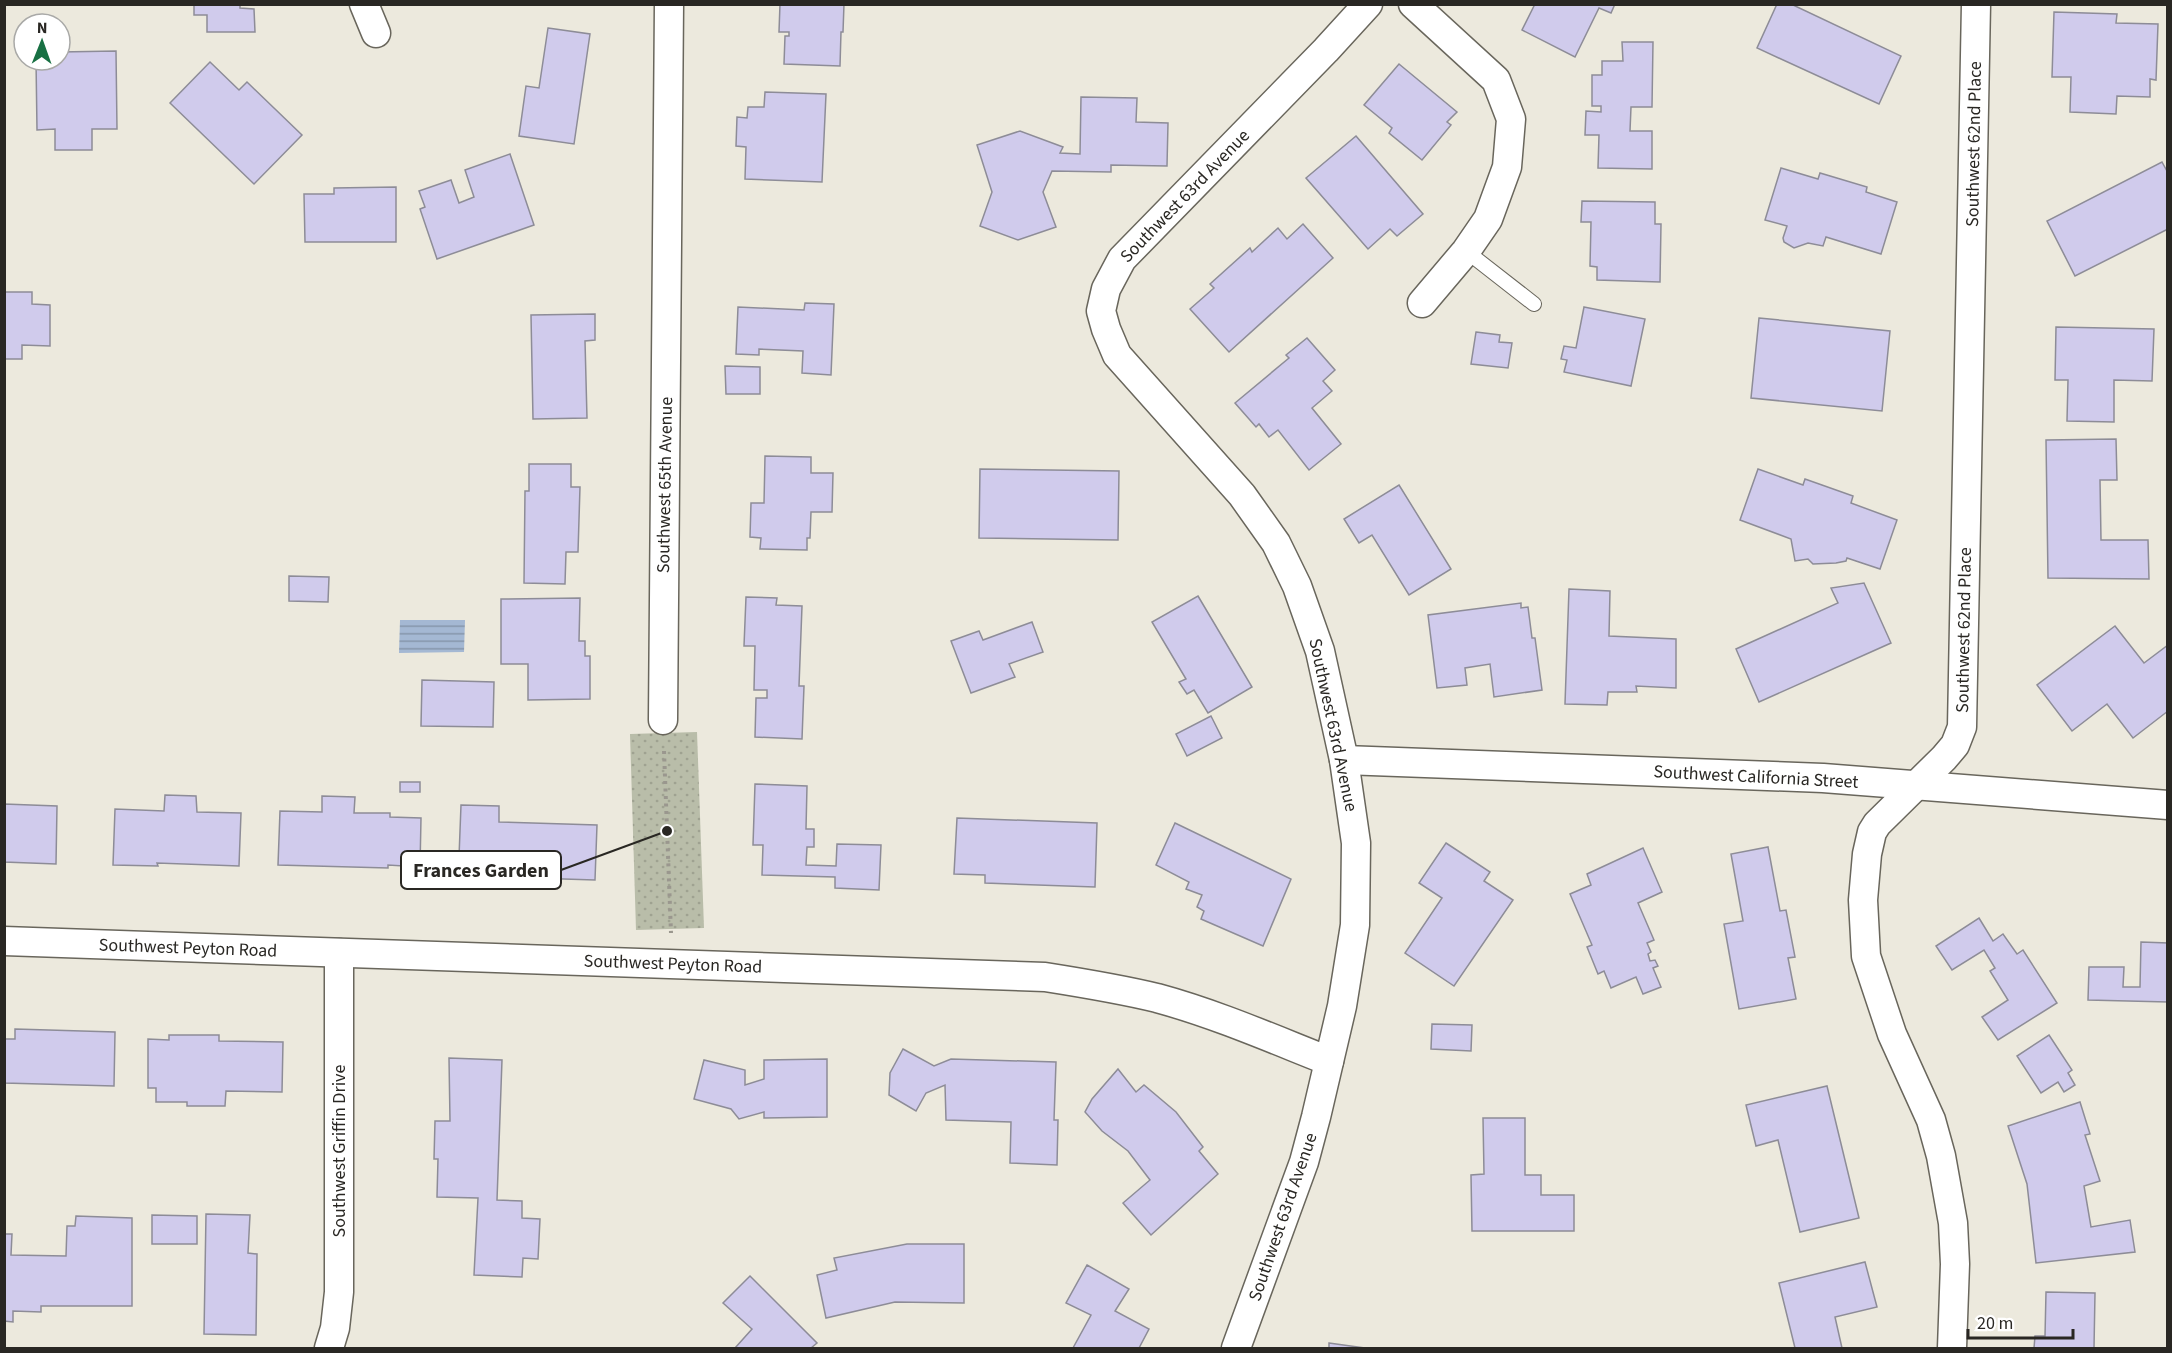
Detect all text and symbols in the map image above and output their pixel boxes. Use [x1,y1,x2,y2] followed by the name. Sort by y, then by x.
[12,12,72,72] north arrow
[37,17,48,39] text: N
[1960,61,1988,227] street label: Southwest 62nd Place
[1115,124,1255,268] street label: Southwest 63rd Avenue
[651,396,679,573] street label: Southwest 65th Avenue
[1950,547,1978,713] street label: Southwest 62nd Place
[1302,636,1364,814] street label: Southwest 63rd Avenue
[1653,759,1859,795] street label: Southwest California Street
[401,851,561,889] callout: Frances Garden
[413,857,549,885] text: Frances Garden
[98,932,278,964] street label: Southwest Peyton Road
[583,948,763,980] street label: Southwest Peyton Road
[327,1065,352,1237] street label: Southwest Griffin Drive
[1242,1129,1324,1305] street label: Southwest 63rd Avenue
[1968,1302,2073,1340] scale bar
[1977,1311,2013,1336] text: 20 m

